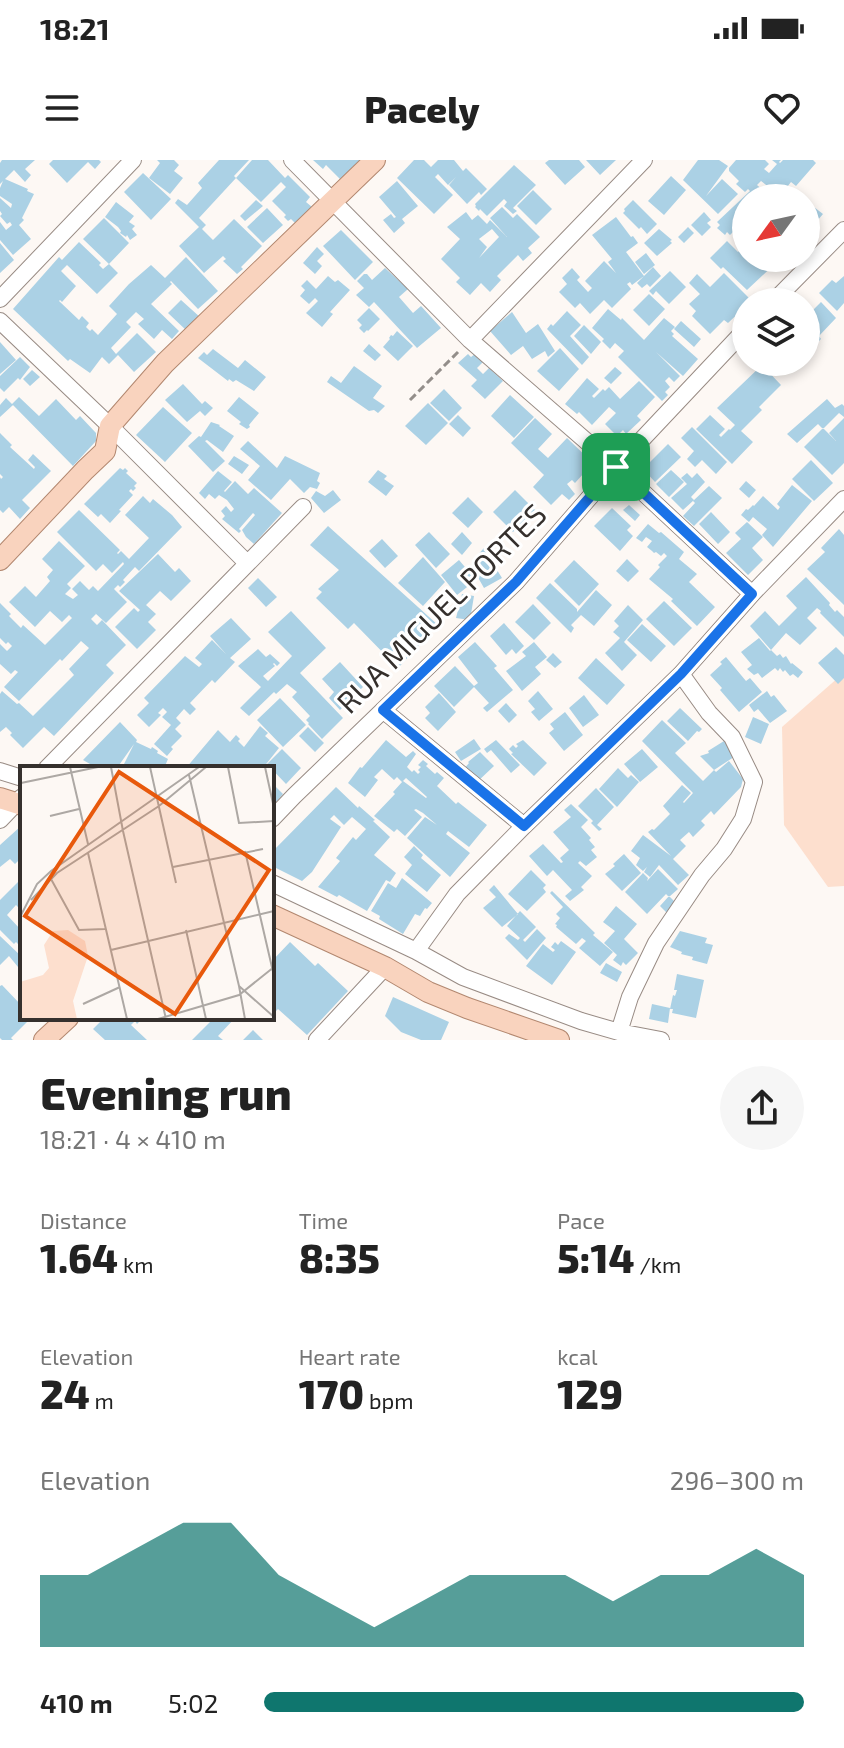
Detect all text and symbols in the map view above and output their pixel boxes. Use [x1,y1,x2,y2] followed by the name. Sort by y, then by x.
[40,10,110,46] text: 18:21
[40,86,84,130] icon: menu
[760,86,804,130] icon: heart
[364,87,480,130] text: Pacely
[732,184,820,272] north arrow
[732,184,820,376] map controls
[732,288,820,376] button: layers
[582,433,650,501] pin
[594,445,638,489] icon: arrive
[328,495,553,720] street label: RUA MIGUEL PORTES
[20,766,274,1020] inset map
[40,1066,292,1119] text: Evening run
[720,1066,804,1150] button: share
[40,1123,226,1154] text: 18:21 · 4 × 410 m
[40,1207,127,1233] text: Distance
[299,1207,348,1233] text: Time
[557,1207,605,1233] text: Pace
[40,1233,118,1281] text: 1.64
[299,1233,380,1281] text: 8:35
[557,1233,635,1281] text: 5:14
[118,1251,153,1277] text: km
[635,1251,681,1277] text: /km
[40,1343,133,1369] text: Elevation
[299,1343,400,1369] text: Heart rate
[557,1343,598,1369] text: kcal
[40,1369,90,1417] text: 24
[299,1369,364,1417] text: 170
[557,1369,623,1417] text: 129
[90,1387,114,1413] text: m
[364,1387,413,1413] text: bpm
[40,1464,150,1495] text: Elevation
[670,1464,804,1495] text: 296–300 m
[40,1687,113,1718] text: 410 m
[168,1687,218,1718] text: 5:02

